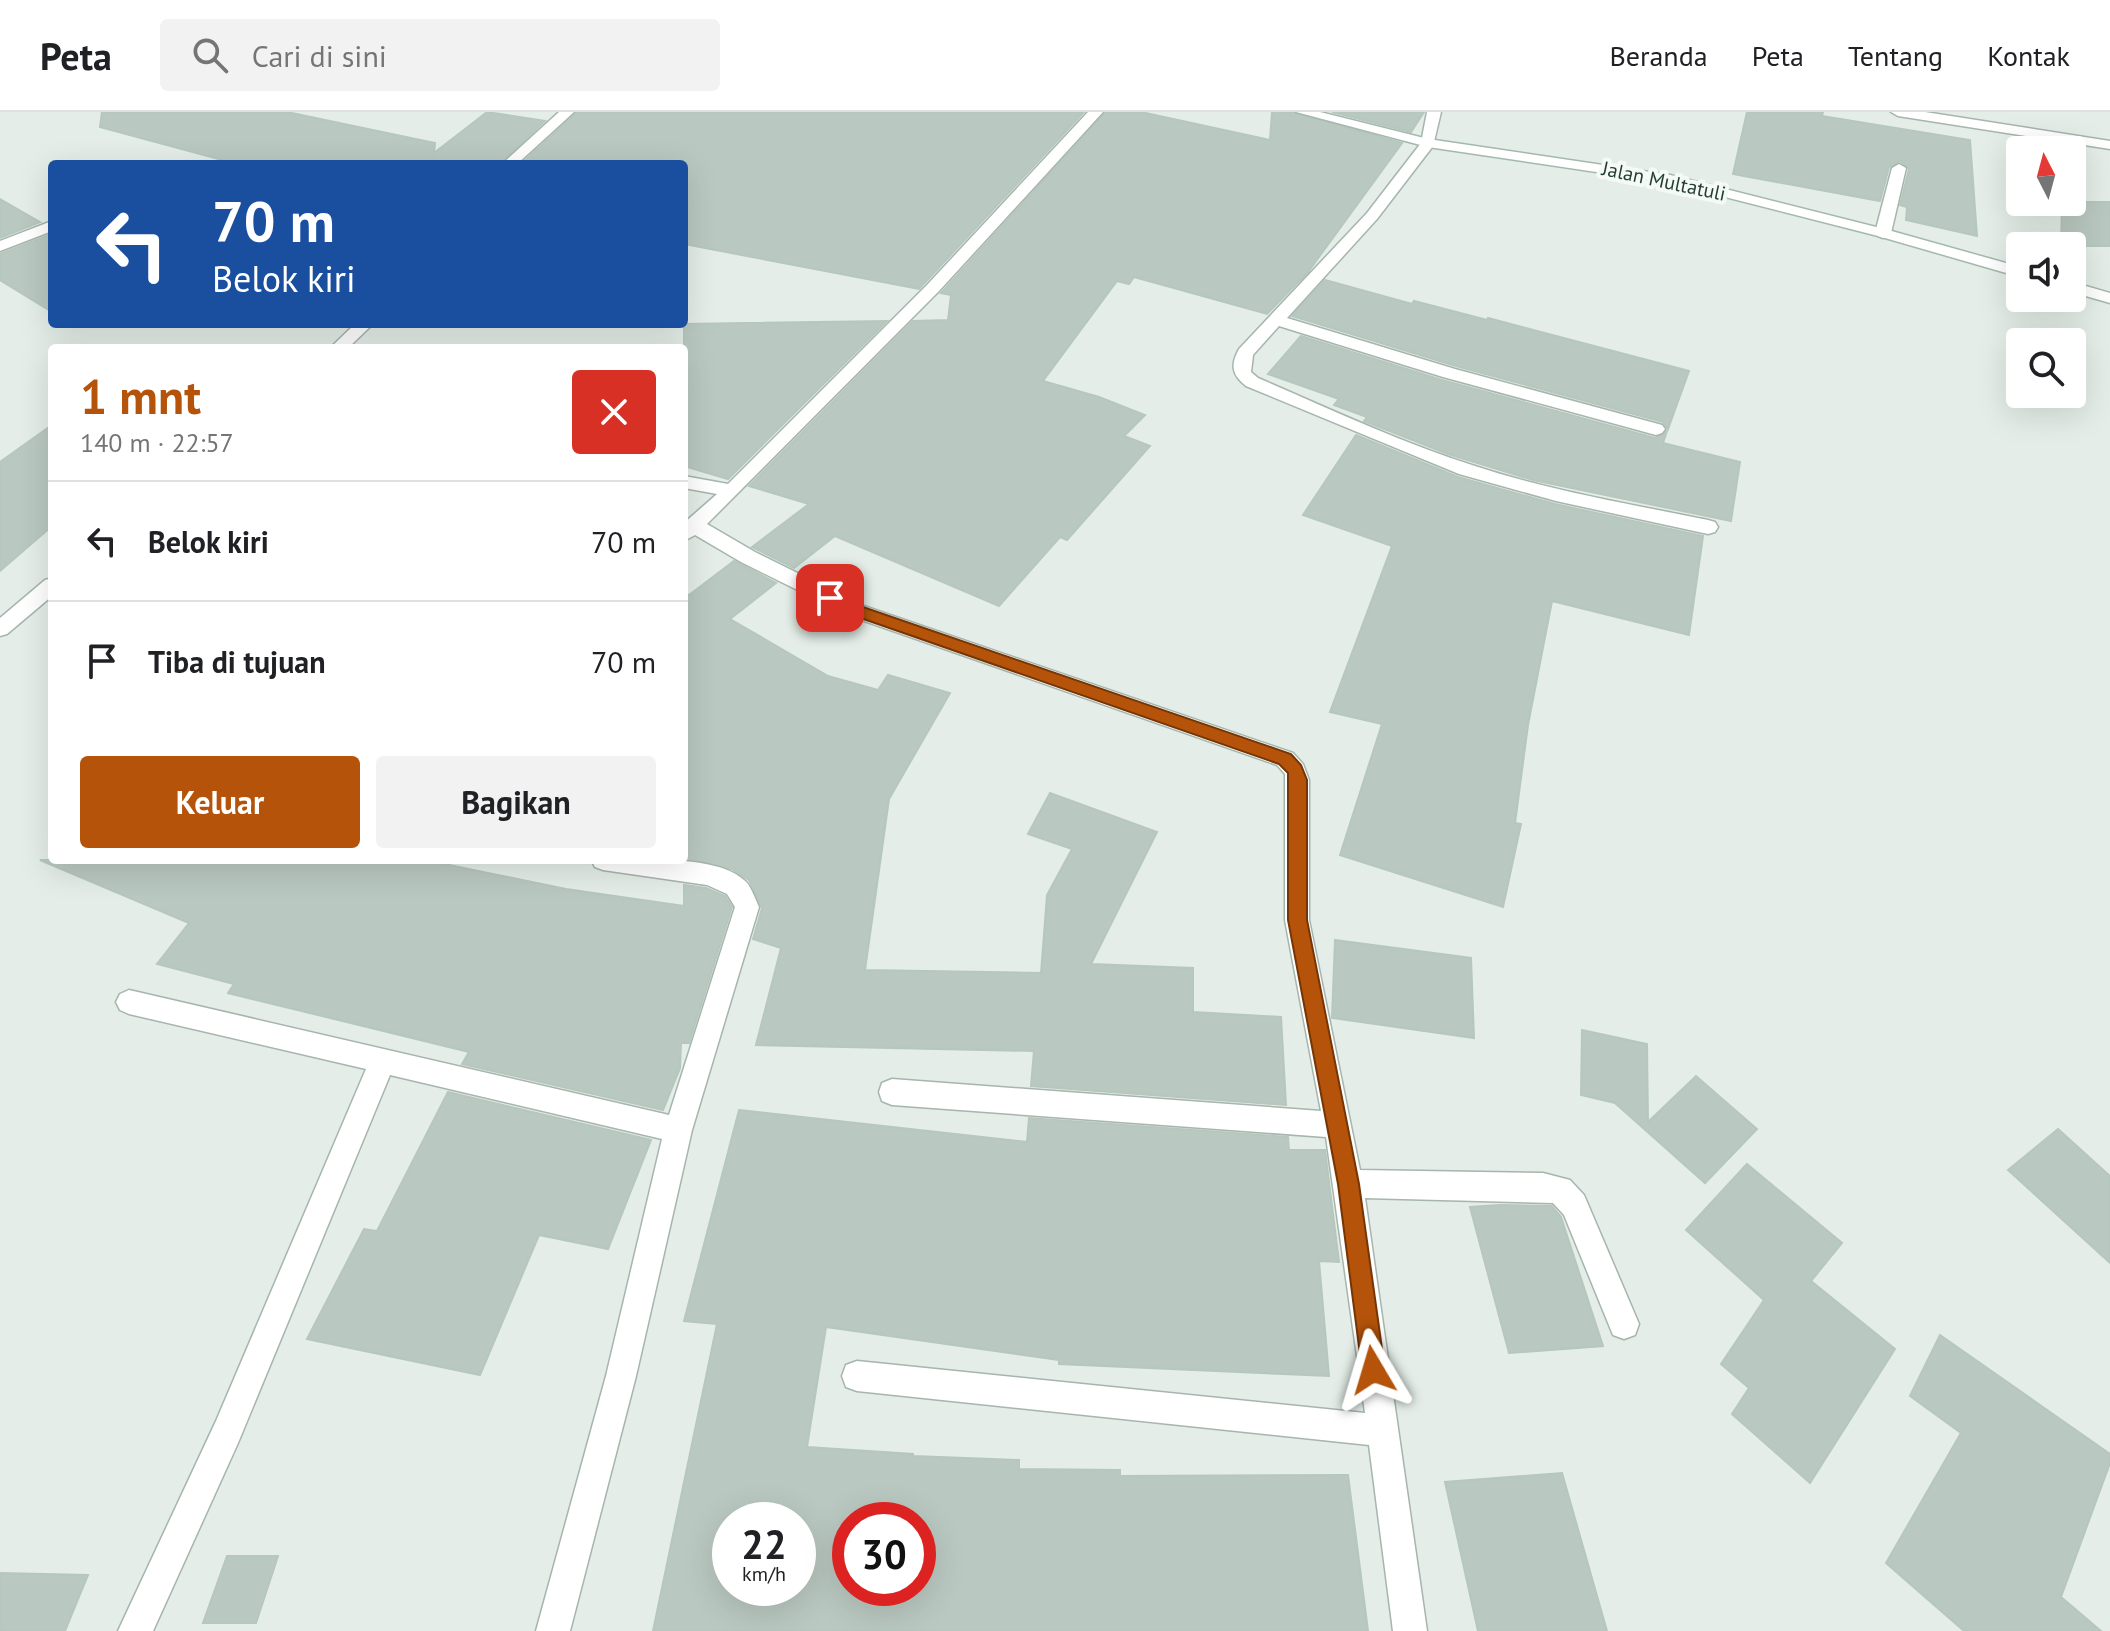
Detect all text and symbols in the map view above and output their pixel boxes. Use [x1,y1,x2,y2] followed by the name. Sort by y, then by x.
[160,19,720,91] search box
[40,31,112,80] text: Peta
[188,33,232,77] icon: search
[252,36,387,75] text: Cari di sini
[1609,37,1708,74] text: Beranda
[1752,37,1804,74] text: Peta
[1848,37,1943,74] text: Tentang
[1987,37,2070,74] text: Kontak
[2006,136,2086,216] north arrow
[2006,136,2086,408] map controls
[1599,155,1728,207] street label: Jalan Multatuli
[212,185,335,257] text: 70 m
[80,192,184,296] icon: left
[2006,232,2086,312] button: sound
[212,255,356,302] text: Belok kiri
[2006,328,2086,408] button: search
[80,365,201,427] text: 1 mnt
[572,370,656,454] button: close
[80,426,234,459] text: 140 m · 22:57
[80,519,124,563] icon: left
[148,522,269,561] text: Belok kiri
[591,522,656,561] text: 70 m
[796,564,864,632] pin
[808,576,852,620] icon: arrive
[80,639,124,683] icon: arrive
[148,642,326,681] text: Tiba di tujuan
[591,642,656,681] text: 70 m
[80,756,360,848] button: Keluar
[376,756,656,848] button: Bagikan
[1331,1328,1415,1412] position arrow
[832,1502,936,1606] speed limit sign: 30
[741,1518,787,1570] text: 22
[742,1561,786,1587] text: km/h

